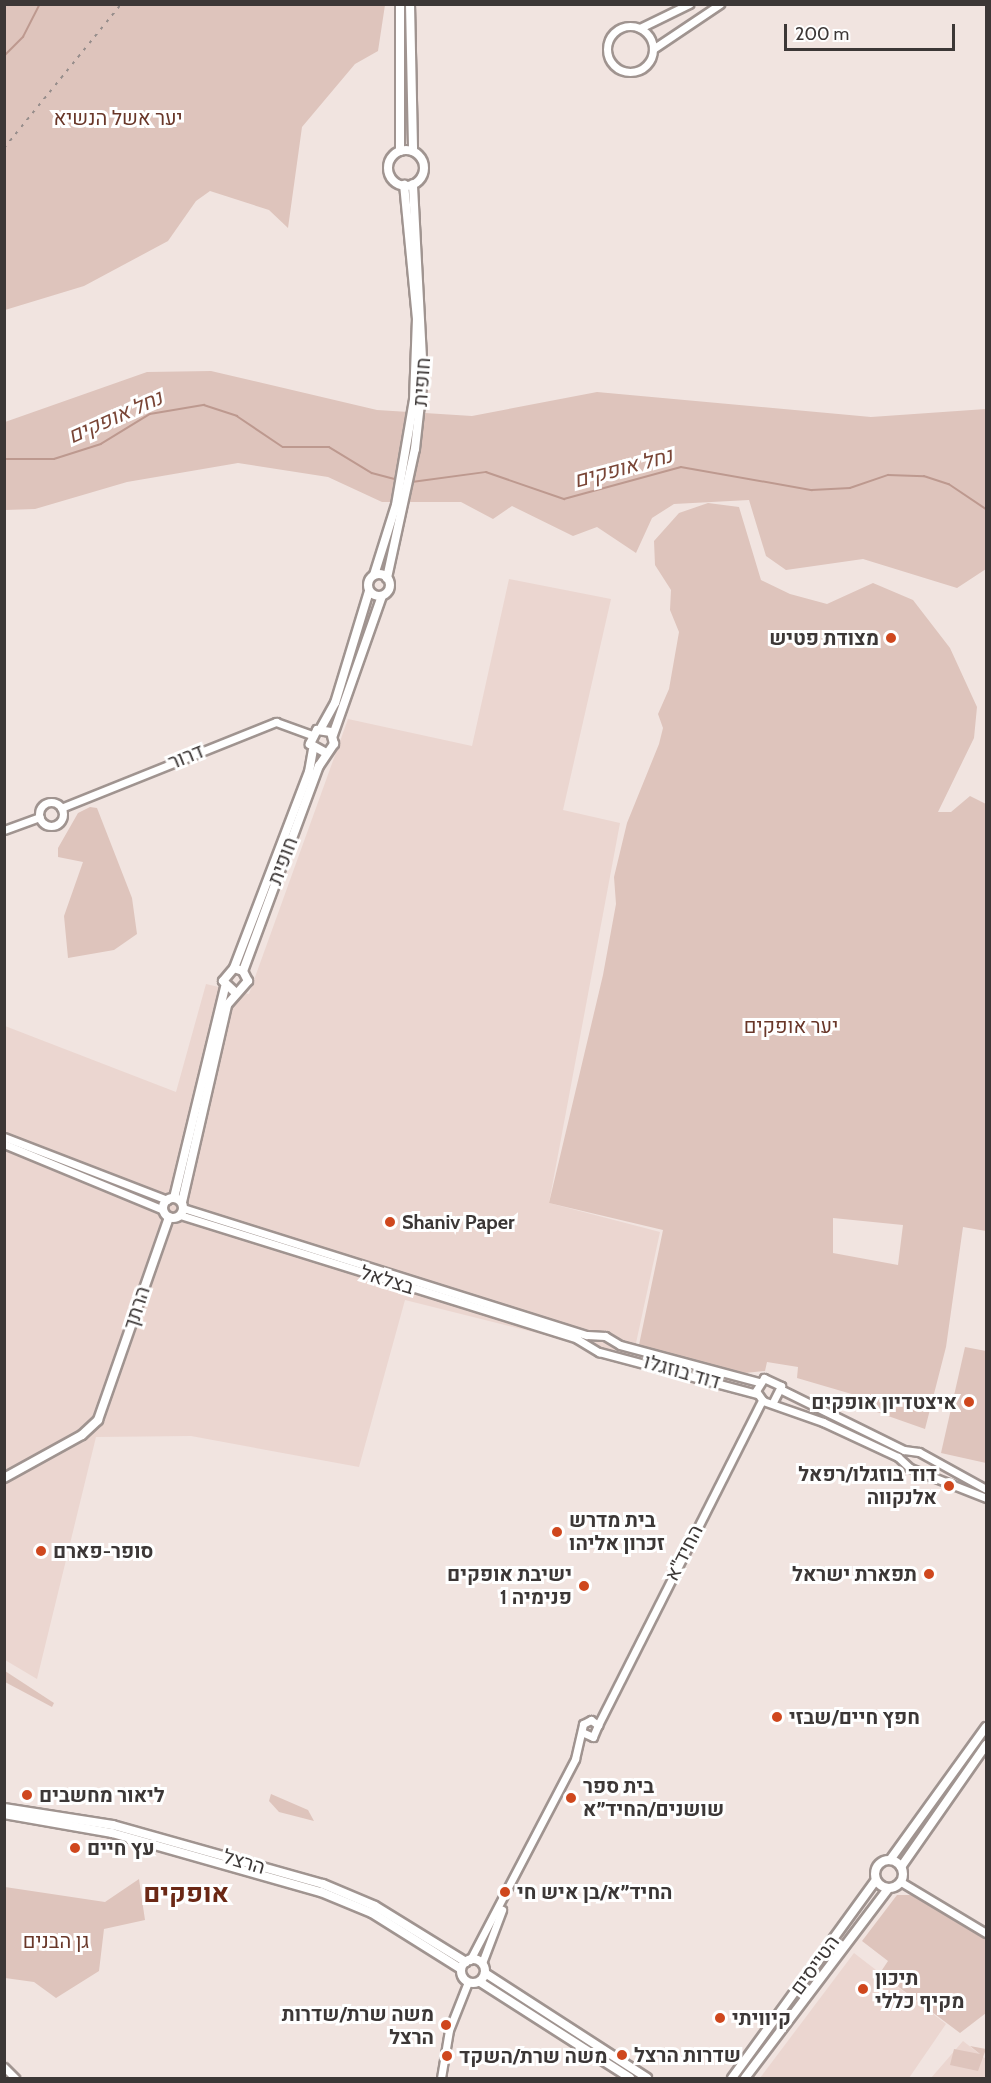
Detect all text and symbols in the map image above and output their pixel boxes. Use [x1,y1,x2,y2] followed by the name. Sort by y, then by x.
[787,12,958,50] scale bar
[795,23,849,45] text: 200 m
[53,106,183,130] park label: יער אשל הנשיא
[408,357,436,407] street label: חופית
[64,385,166,449] water label: נחל אופקים
[571,443,675,493] water label: נחל אופקים
[769,626,879,650] place label: מצודת פטיש
[884,631,898,645] marker: מצודת פטיש
[165,739,207,775] street label: דרור
[263,834,303,888] street label: חופית
[744,1014,838,1038] park label: יער אופקים
[402,1210,515,1234] place label: Shaniv Paper
[383,1215,397,1229] marker: Shaniv Paper
[357,1261,417,1299] street label: בצלאל
[119,1283,155,1333] street label: הרתך
[641,1350,723,1394] street label: דוד בוזגלו
[811,1390,957,1414] place label: איצטדיון אופקים
[962,1395,976,1409] marker: איצטדיון אופקים
[798,1462,937,1509] place label: דוד בוזגלו/רפאל אלנקווה
[942,1479,956,1493] marker: דוד בוזגלו/רפאל אלנקווה
[569,1508,665,1555] place label: בית מדרש זכרון אליהו
[660,1521,708,1585] street label: החיד"א
[550,1525,564,1539] marker: בית מדרש זכרון אליהו
[53,1539,153,1563] place label: סופר-פארם
[34,1544,48,1558] marker: סופר-פארם
[447,1562,572,1609] place label: ישיבת אופקים פנימיה 1
[792,1562,917,1586] place label: תפארת ישראל
[922,1567,936,1581] marker: תפארת ישראל
[577,1579,591,1593] marker: ישיבת אופקים פנימיה 1
[789,1705,920,1729] place label: חפץ חיים/שבזי
[770,1710,784,1724] marker: חפץ חיים/שבזי
[583,1774,724,1821] place label: בית ספר שושנים/החיד״א
[39,1783,165,1807] place label: ליאור מחשבים
[20,1788,34,1802] marker: ליאור מחשבים
[564,1791,578,1805] marker: בית ספר שושנים/החיד״א
[87,1836,155,1860] place label: עץ חיים
[68,1841,82,1855] marker: עץ חיים
[220,1845,268,1879] street label: הרצל
[143,1878,229,1910] district label: אופקים
[517,1880,672,1904] place label: החיד״א/בן איש חי
[498,1885,512,1899] marker: החיד״א/בן איש חי
[23,1929,89,1953] park label: גן הבנים
[785,1931,845,1999] street label: הטייסים
[875,1966,964,2013] place label: תיכון מקיף כללי
[856,1982,870,1996] marker: תיכון מקיף כללי
[282,2002,434,2049] place label: משה שרת/שדרות הרצל
[732,2006,791,2030] place label: קיוויתי
[713,2011,727,2025] marker: קיוויתי
[439,2018,453,2032] marker: משה שרת/שדרות הרצל
[634,2043,741,2067] place label: שדרות הרצל
[459,2044,607,2068] place label: משה שרת/השקד
[615,2048,629,2062] marker: שדרות הרצל
[440,2049,454,2063] marker: משה שרת/השקד

